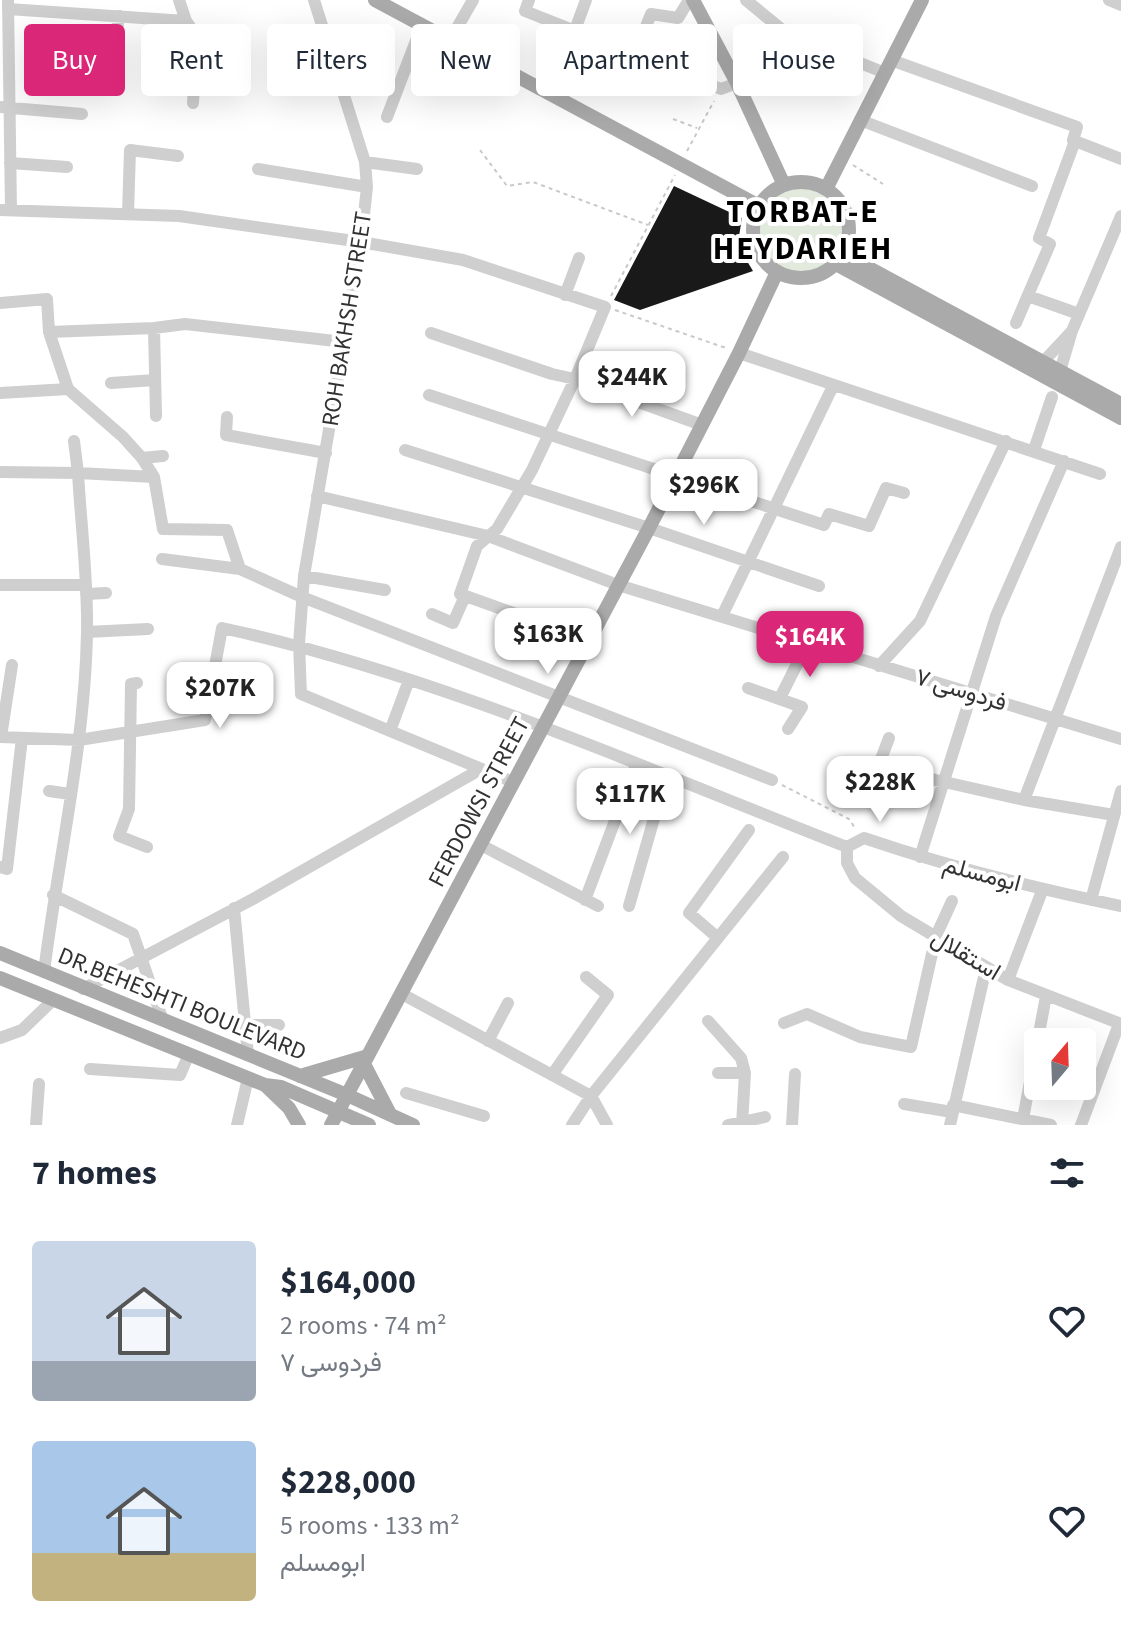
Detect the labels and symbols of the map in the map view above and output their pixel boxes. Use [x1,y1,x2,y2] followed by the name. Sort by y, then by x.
[713,189,893,272] district label: TORBAT-E HEYDARIEH
[313,209,381,429] street label: ROH BAKHSH STREET
[576,351,688,419] pin: $244K
[648,459,760,527] pin: $296K
[492,608,604,676] pin: $163K
[754,611,866,679] pin: $164K
[911,660,1011,720] street label: فردوسی ۷
[164,662,276,730] pin: $207K
[419,711,539,893] street label: FERDOWSI STREET
[824,756,936,824] pin: $228K
[574,768,686,836] pin: $117K
[939,847,1025,901] street label: ابومسلم
[925,921,1007,989] street label: استقلال
[52,938,312,1070] street label: DR.BEHESHTI BOULEVARD
[1024,1028,1096,1100] north arrow

